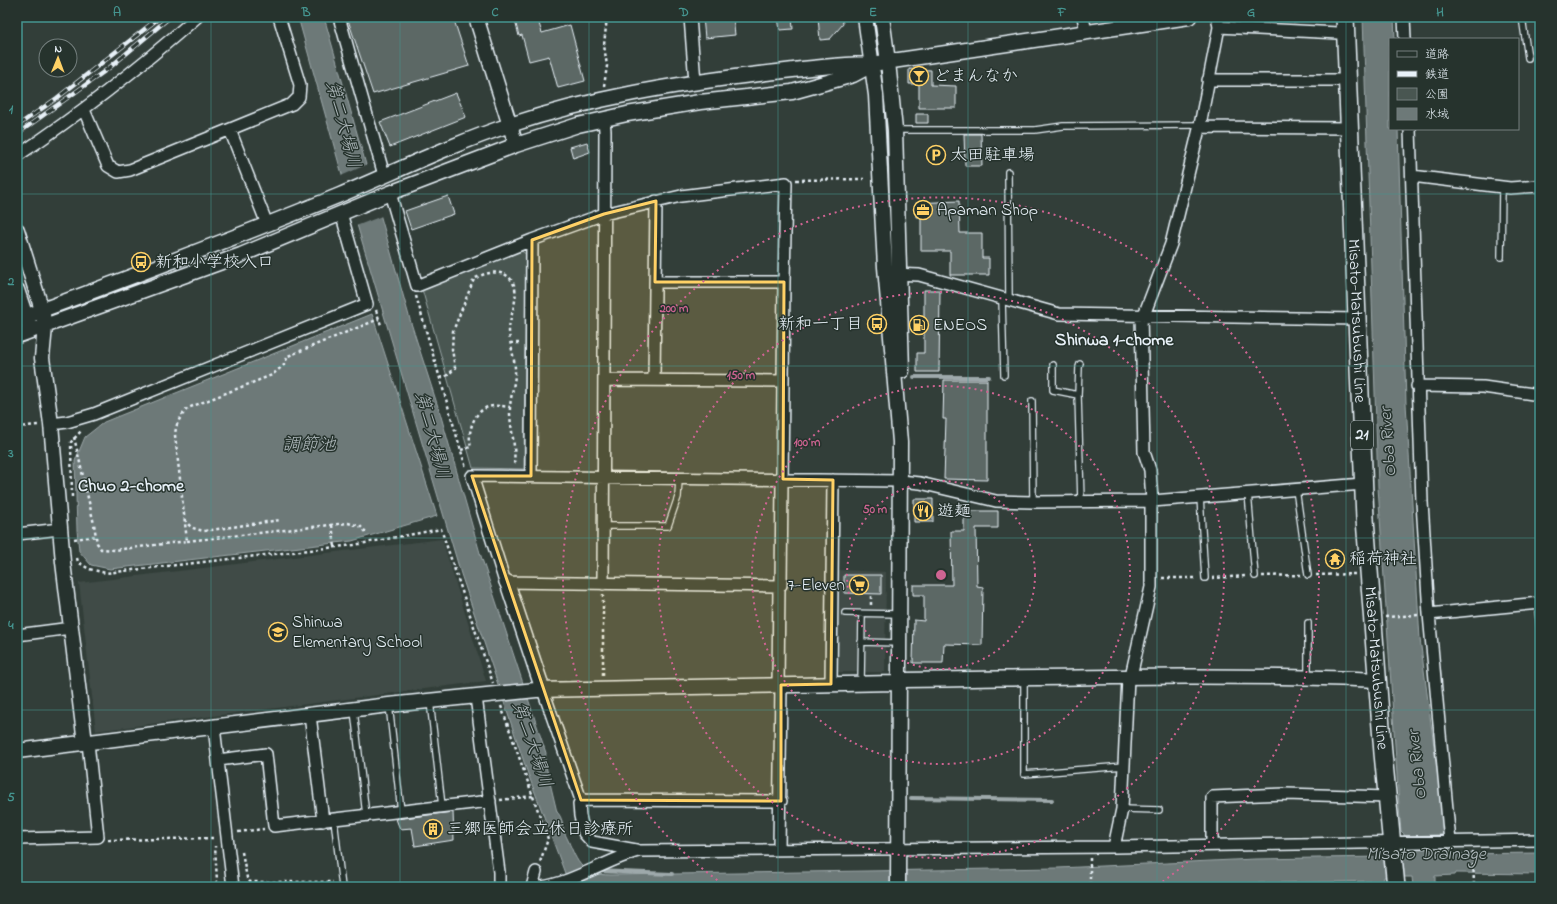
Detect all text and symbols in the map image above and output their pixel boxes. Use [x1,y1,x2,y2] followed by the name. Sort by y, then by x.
[113,3,121,22] text: A
[301,3,311,22] text: B
[491,3,499,22] text: C
[678,3,689,22] text: D
[869,3,877,22] text: E
[1057,3,1067,22] text: F
[1247,3,1255,22] text: G
[1436,3,1444,22] text: H
[38,38,78,78] north arrow
[1389,38,1519,130] legend
[54,41,62,57] text: N
[1425,46,1449,64] text: 道路
[933,64,1018,89] place label: どまんなか
[908,65,930,87] bar icon: どまんなか
[1425,66,1449,84] text: 鉄道
[318,78,366,172] water label: 第二大場川
[1425,86,1449,104] text: 公園
[9,100,14,119] text: 1
[1425,106,1449,124] text: 水域
[950,143,1035,168] place label: 太田駐車場
[925,144,947,166] parking icon: 太田駐車場
[937,198,1038,223] place label: Apaman Shop
[912,199,934,221] office icon: Apaman Shop
[1341,238,1373,403] street label: Misato-Matsubushi Line
[155,250,274,275] place label: 新和小学校入口
[130,251,152,273] bus stop icon: 新和小学校入口
[7,272,15,291] text: 2
[659,300,689,318] text: 200 m
[778,312,863,337] place label: 新和一丁目
[866,313,888,335] bus stop icon: 新和一丁目
[933,313,987,338] place label: ENEOS
[908,314,930,336] fuel station icon: ENEOS
[1055,328,1174,354] district label: Shinwa 1-chome
[727,367,756,385] text: 150 m
[407,389,455,483] water label: 第二大場川
[1373,404,1404,478] water label: Oba River
[1351,421,1373,449] road number: 21
[282,433,337,459] water label: 調節池
[794,434,821,452] text: 100 m
[7,444,14,463] text: 3
[78,474,185,500] district label: Chuo 2-chome
[937,499,971,524] place label: 遊麺
[912,500,934,522] restaurant icon: 遊麺
[863,501,888,519] text: 50 m
[1349,547,1417,572] place label: 稲荷神社
[1324,548,1346,570] temple icon: 稲荷神社
[934,568,948,582] centre of rings
[788,573,845,598] place label: 7-Eleven
[848,574,870,596] supermarket icon: 7-Eleven
[1358,586,1395,751] street label: Misato-Matsubushi Line
[292,610,423,656] place label: Shinwa Elementary School
[7,616,14,635] text: 4
[267,621,289,643] school or university icon: Shinwa Elementary School
[504,698,558,792] water label: 第二大場川
[1401,726,1435,801] water label: Oba River
[7,788,15,807] text: 5
[447,817,634,842] place label: 三郷医師会立休日診療所
[422,818,444,840] building icon: 三郷医師会立休日診療所
[1366,842,1487,868] water label: Misato Drainage

